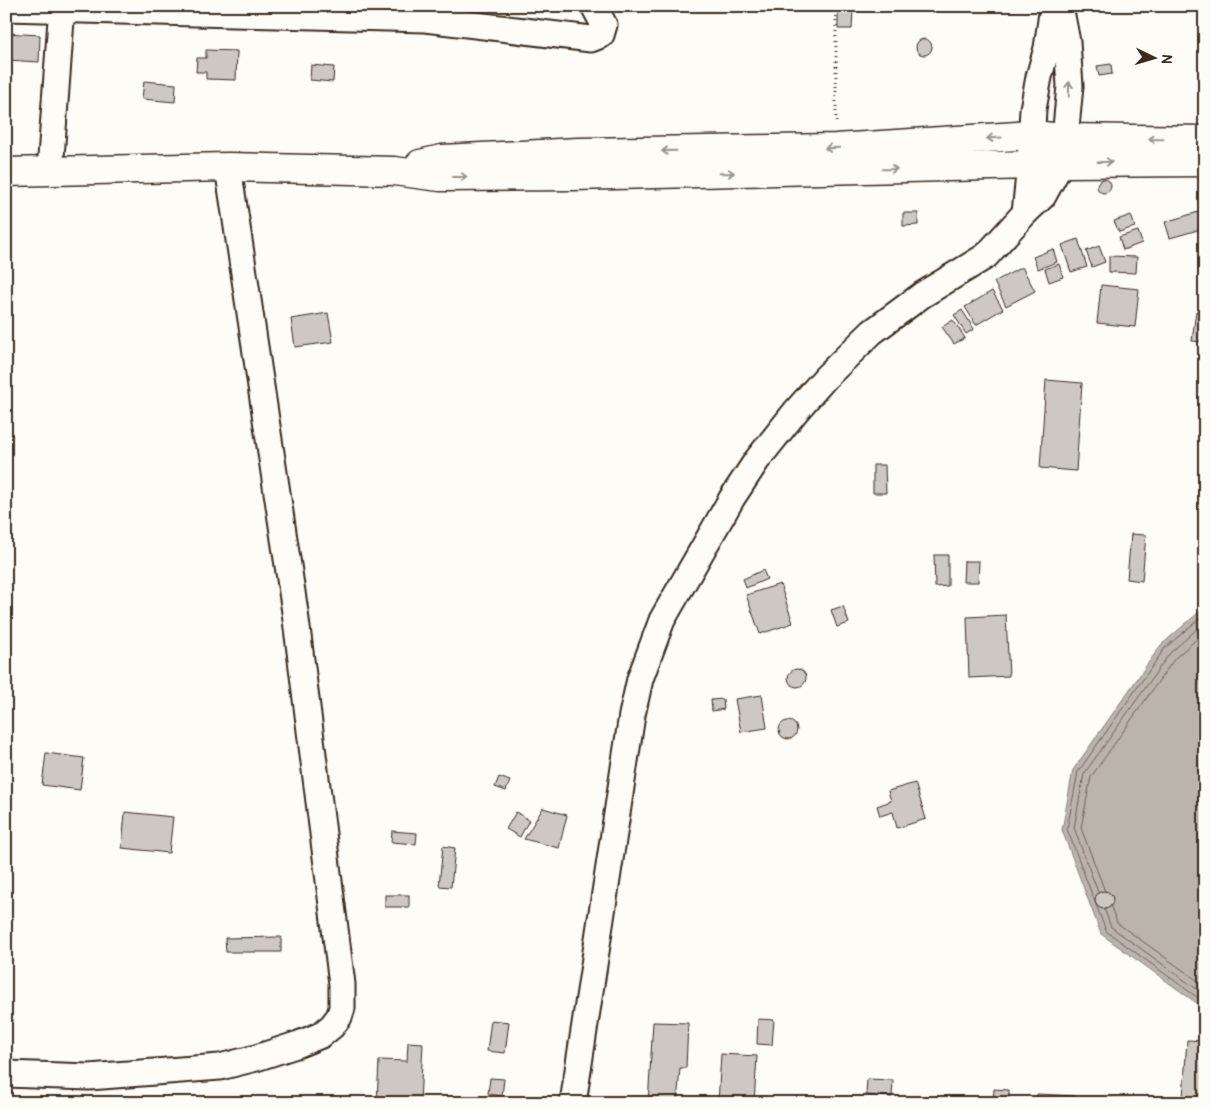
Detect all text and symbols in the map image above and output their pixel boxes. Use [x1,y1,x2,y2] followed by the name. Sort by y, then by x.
[1128,32,1178,82] north arrow
[1158,54,1175,65] text: N
[1064,81,1074,98] one-way arrow
[986,134,1002,143] one-way arrow
[1148,134,1164,144] one-way arrow
[824,143,840,153] one-way arrow
[661,146,678,156] one-way arrow
[1096,157,1112,167] one-way arrow
[881,164,897,173] one-way arrow
[719,168,735,177] one-way arrow
[452,172,468,182] one-way arrow

